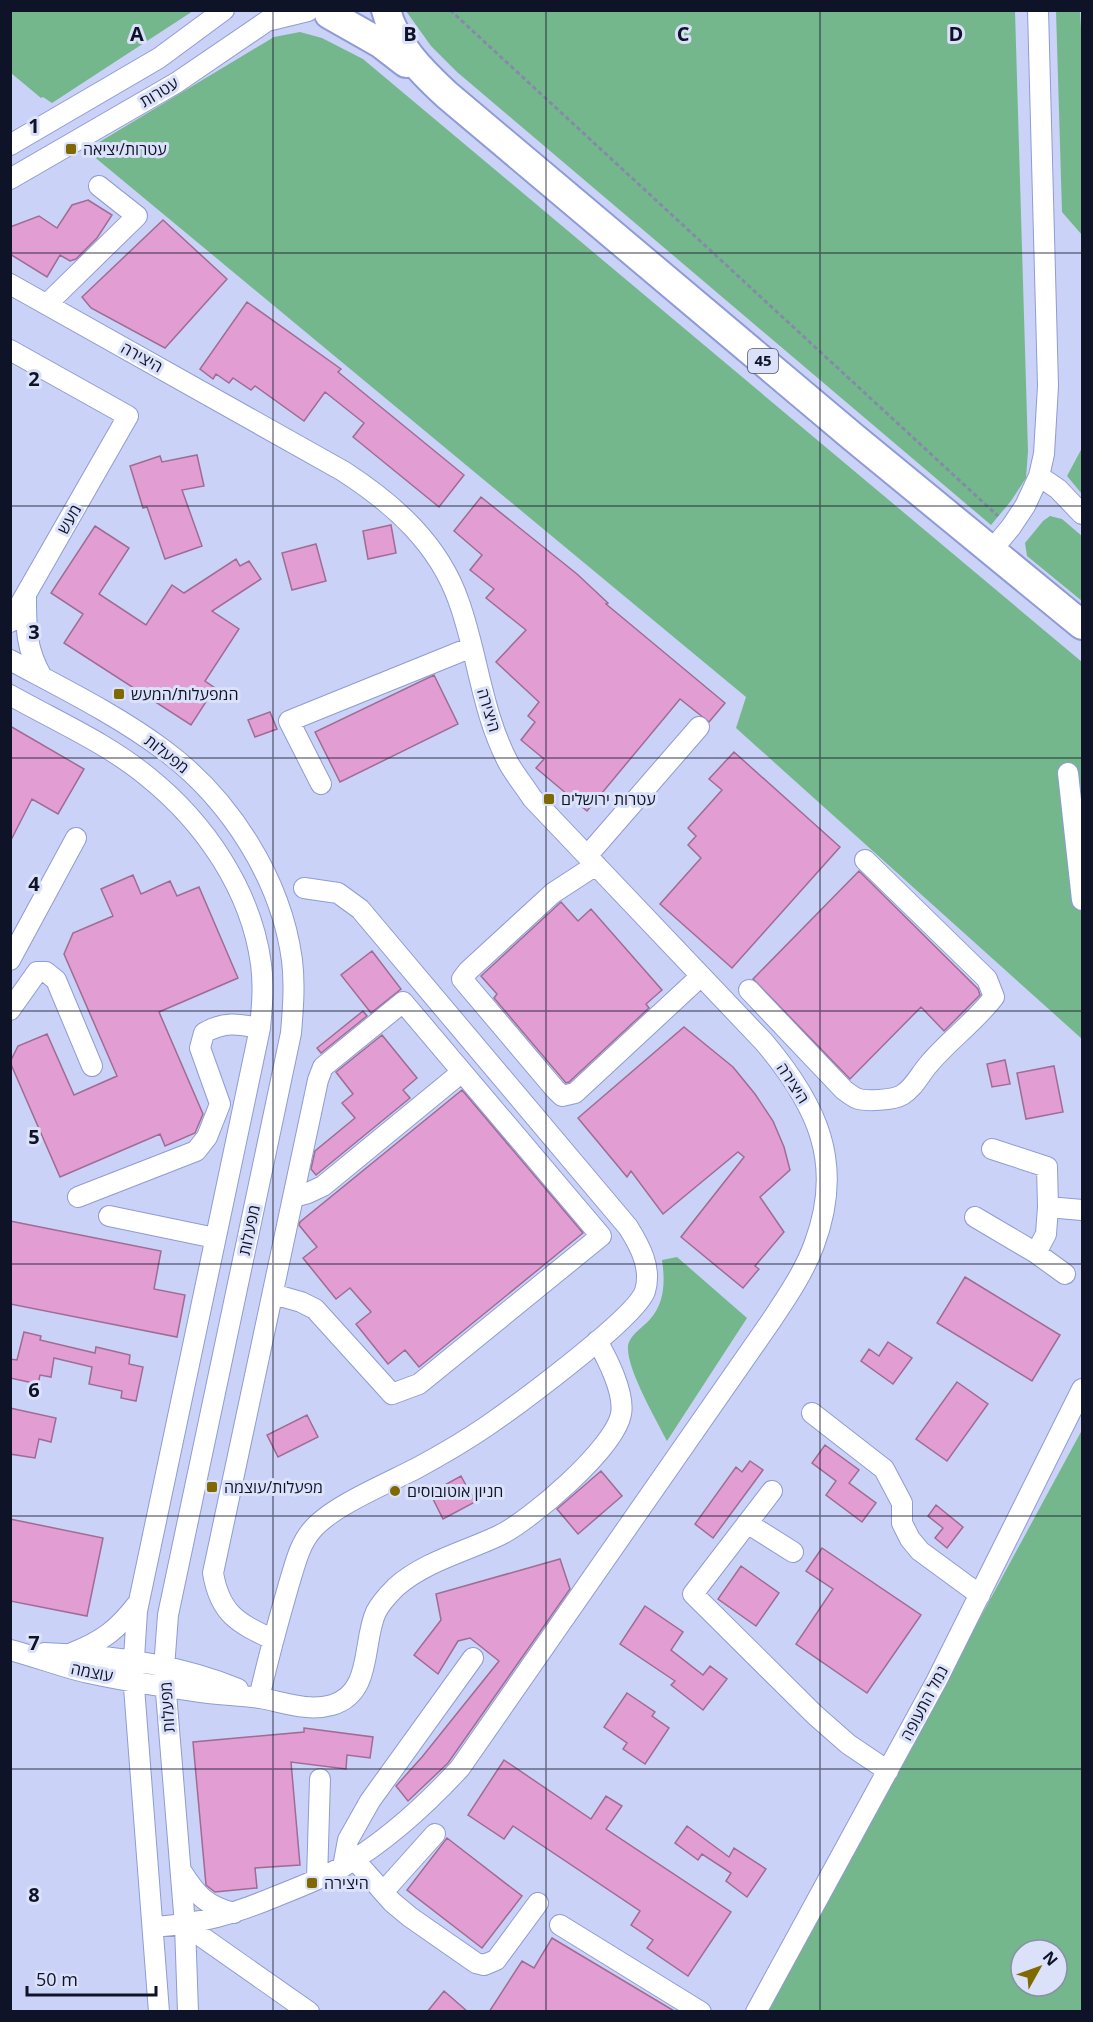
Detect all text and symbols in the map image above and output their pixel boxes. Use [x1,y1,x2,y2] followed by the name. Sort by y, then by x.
[130,20,144,47] text: A
[403,20,417,47] text: B
[677,20,690,47] text: C
[949,20,963,47] text: D
[135,72,183,112] street label: עטרות
[28,112,40,139] text: 1
[83,138,167,160] place label: עטרות/יציאה
[64,142,78,156] marker: עטרות/יציאה
[117,337,167,377] street label: היצירה
[748,349,778,373] road number: 45
[28,365,40,392] text: 2
[52,500,86,538] street label: מעש
[28,618,40,645] text: 3
[131,683,238,705] place label: המפעלות/המעש
[472,685,506,735] street label: היצירה
[112,687,126,701] marker: המפעלות/המעש
[140,730,194,778] street label: מפעלות
[561,788,656,810] place label: עטרות ירושלים
[542,792,556,806] marker: עטרות ירושלים
[28,870,40,897] text: 4
[772,1058,814,1108] street label: היצירה
[28,1123,40,1150] text: 5
[233,1203,265,1257] street label: מפעלות
[28,1376,40,1403] text: 6
[224,1476,323,1498] place label: מפעלות/עוצמה
[205,1480,219,1494] marker: מפעלות/עוצמה
[407,1480,503,1502] place label: חניון אוטובוסים
[388,1484,402,1498] marker: חניון אוטובוסים
[28,1629,40,1656] text: 7
[69,1657,115,1687] street label: עוצמה
[895,1662,953,1744] street label: נמל התעופה
[154,1681,180,1733] street label: מפעלות
[324,1872,369,1894] place label: היצירה
[305,1876,319,1890] marker: היצירה
[28,1881,40,1908] text: 8
[1009,1938,1069,1998] north arrow
[1038,1946,1063,1970] text: N
[27,1959,156,1997] scale bar
[36,1967,78,1991] text: 50 m

